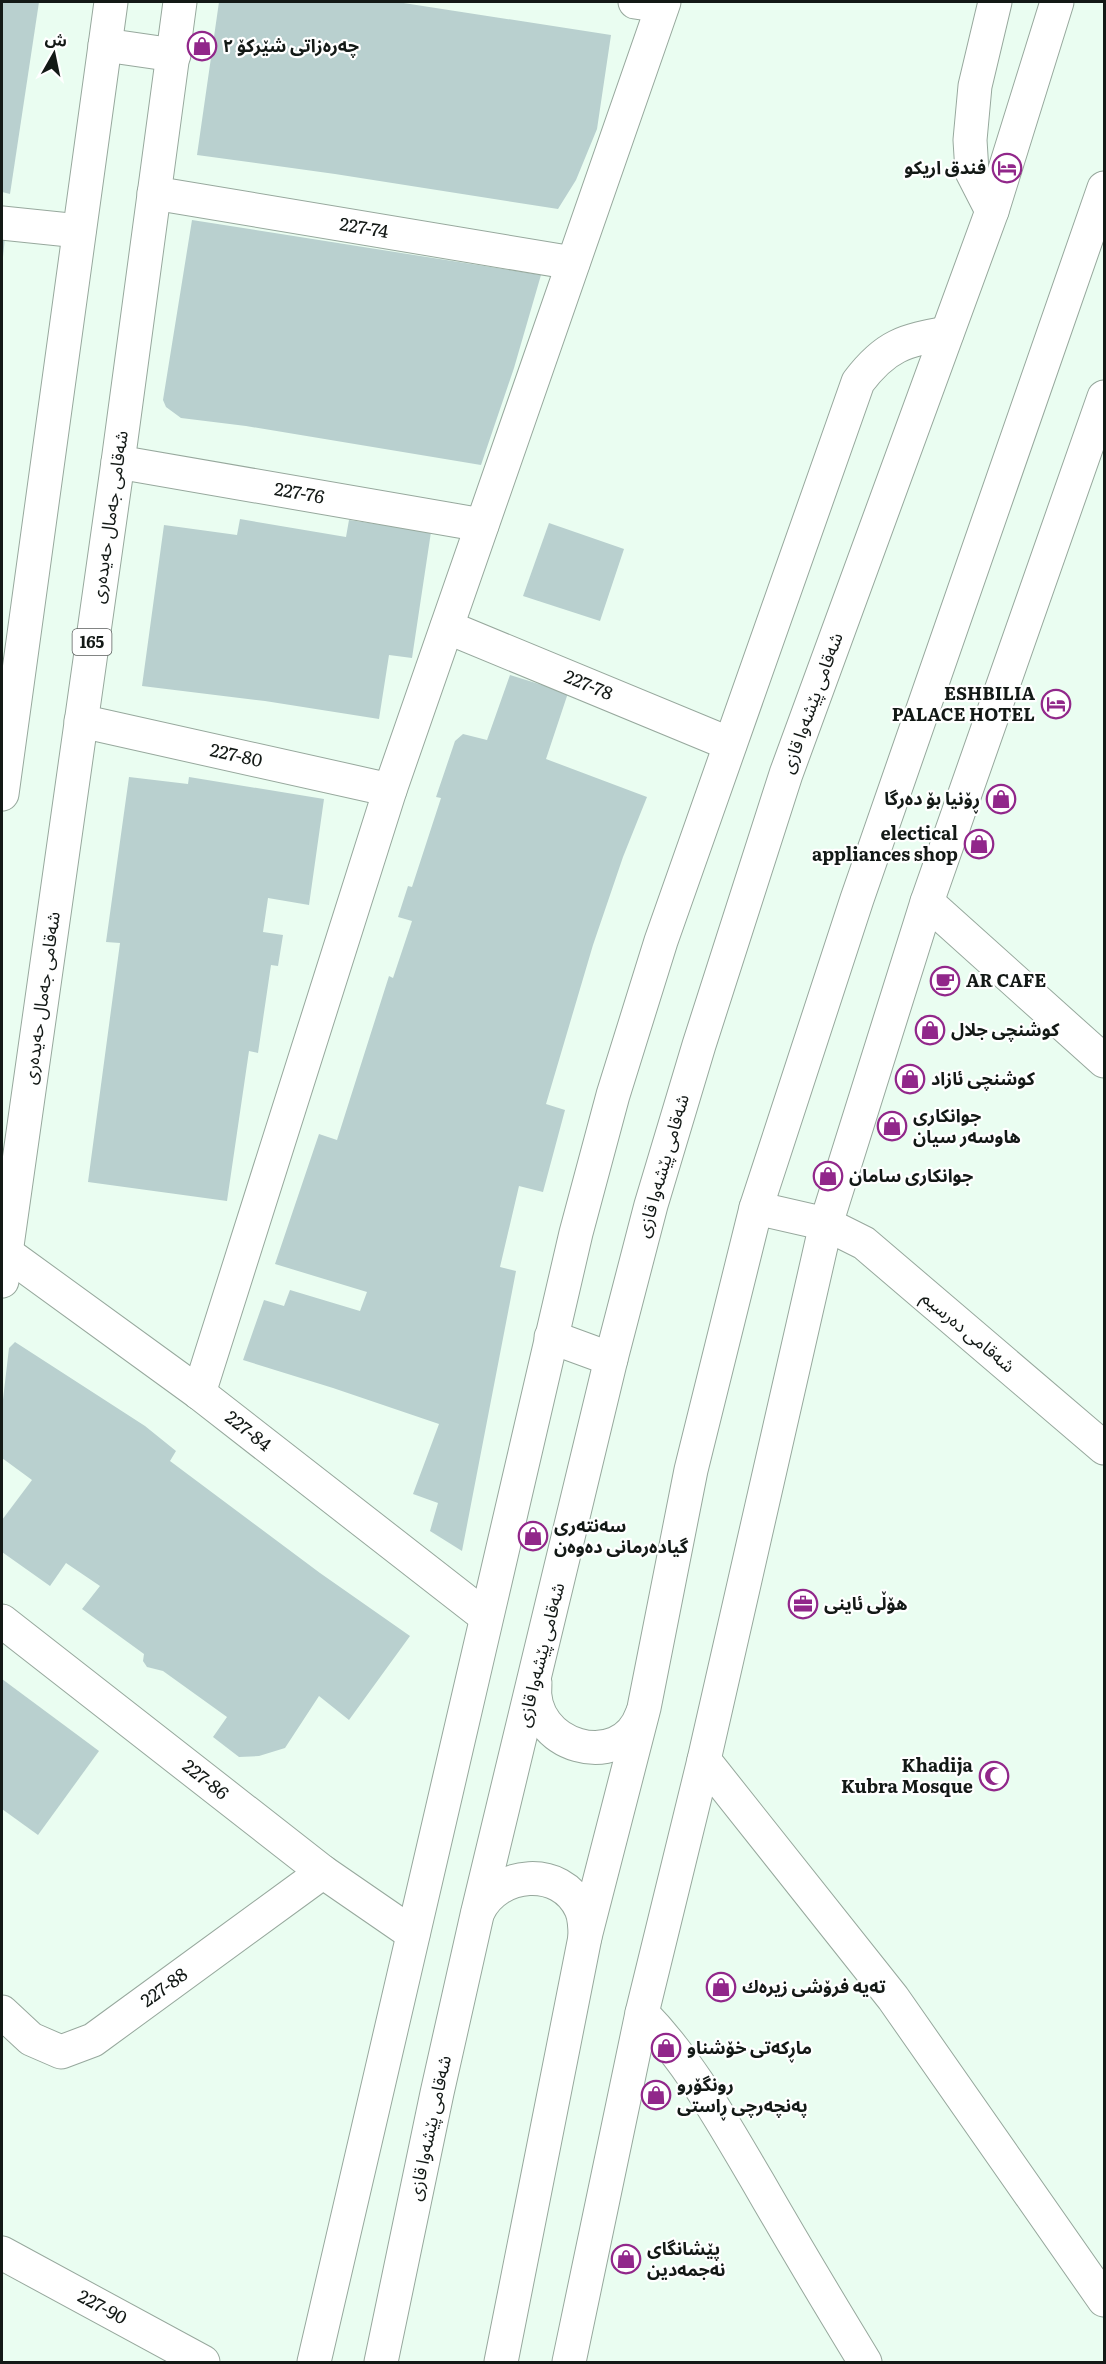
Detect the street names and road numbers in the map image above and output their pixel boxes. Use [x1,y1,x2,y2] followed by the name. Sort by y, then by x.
[338,209,391,244] street label: 227-74
[83,429,134,605] street label: شەقامی جەمال حەیدەری
[273,474,327,510] street label: 227-76
[773,628,849,777] street label: شەقامی پێشەوا قازی
[72,629,112,655] road number: 165
[560,662,618,706] street label: 227-78
[208,735,265,773] street label: 227-80
[15,910,66,1086] street label: شەقامی جەمال حەیدەری
[628,1091,695,1240] street label: شەقامی پێشەوا قازی
[915,1283,1022,1379] street label: شەقامی دەرسیم
[220,1403,278,1457] street label: 227-84
[509,1580,571,1730] street label: شەقامی پێشەوا قازی
[177,1752,235,1806] street label: 227-86
[134,1960,193,2013] street label: 227-88
[400,2052,457,2203] street label: شەقامی پێشەوا قازی
[73,2282,132,2330] street label: 227-90

